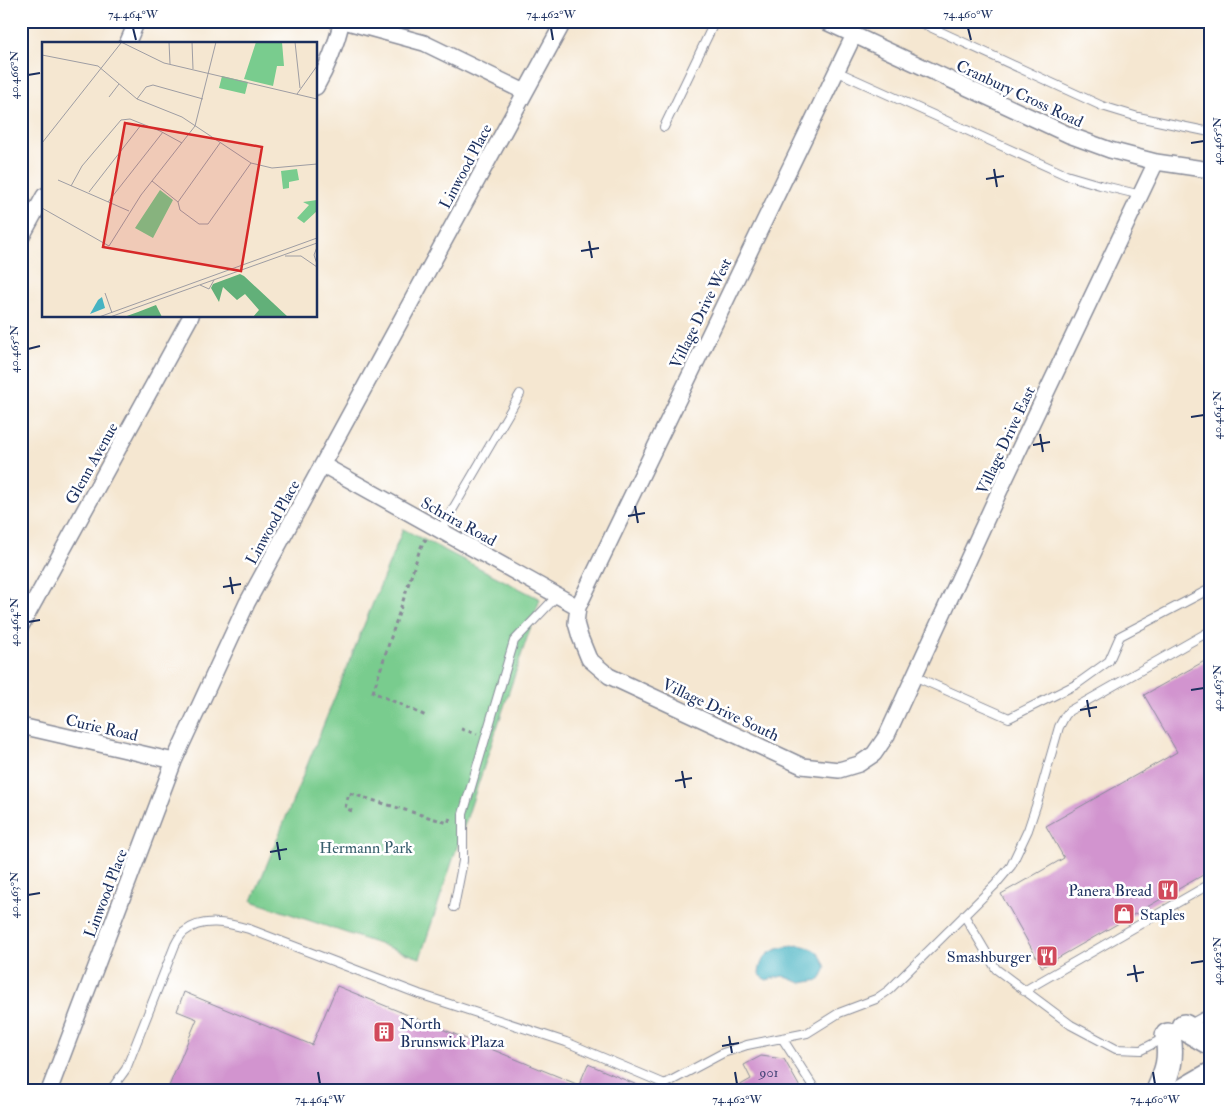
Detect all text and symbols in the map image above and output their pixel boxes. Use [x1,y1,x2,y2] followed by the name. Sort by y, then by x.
[108,7,159,22] text: 74.464°W
[526,7,577,22] text: 74.462°W
[943,7,994,22] text: 74.460°W
[42,42,318,318] inset map
[7,50,22,99] text: 40.466°N
[953,56,1086,132] street label: Cranbury Cross Road
[1210,117,1225,165] text: 40.465°N
[435,120,497,212] street label: Linwood Place
[666,255,736,372] street label: Village Drive West
[7,325,22,373] text: 40.465°N
[972,383,1040,498] street label: Village Drive East
[1210,390,1225,440] text: 40.464°N
[61,419,123,508] street label: Glenn Avenue
[241,476,304,568] street label: Linwood Place
[417,493,500,551] street label: Schrira Road
[7,597,22,647] text: 40.464°N
[1210,664,1225,712] text: 40.463°N
[659,674,783,746] street label: Village Drive South
[64,710,140,746] street label: Curie Road
[319,838,413,858] park label: Hermann Park
[80,846,132,941] street label: Linwood Place
[7,871,22,919] text: 40.463°N
[1156,878,1180,902] restaurant icon: Panera Bread
[1068,881,1152,901] place label: Panera Bread
[1112,902,1136,926] shop icon: Staples
[1140,905,1185,926] place label: Staples
[1210,936,1225,985] text: 40.462°N
[1035,944,1059,968] restaurant icon: Smashburger
[947,947,1031,967] place label: Smashburger
[400,1014,505,1052] place label: North Brunswick Plaza
[372,1020,396,1044] building icon: North Brunswick Plaza
[758,1064,779,1081] house number: 901
[295,1092,346,1107] text: 74.464°W
[712,1092,763,1107] text: 74.462°W
[1130,1092,1181,1107] text: 74.460°W

